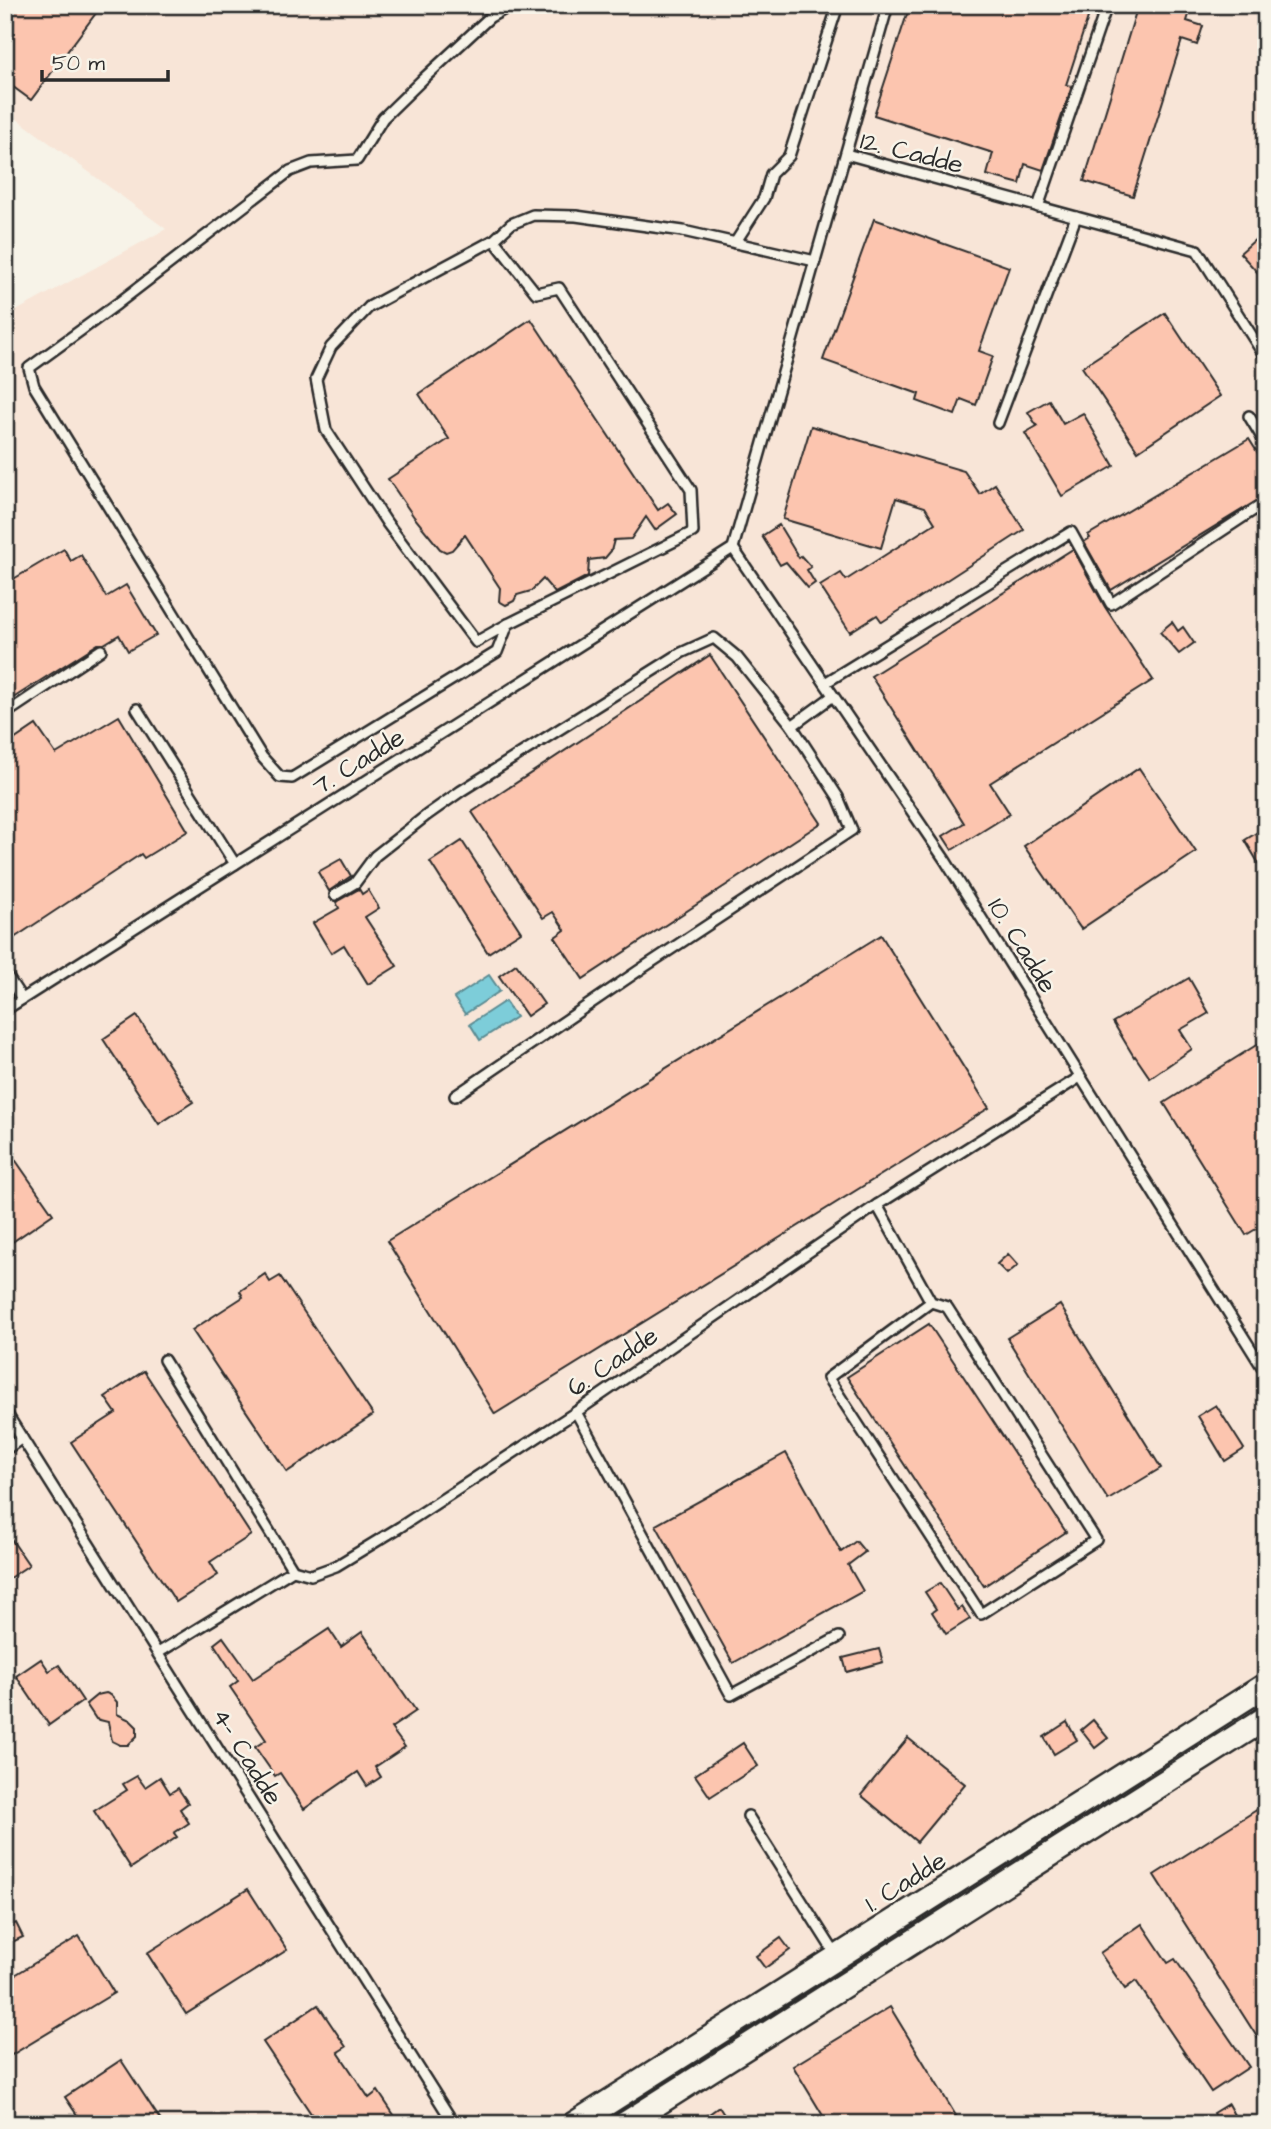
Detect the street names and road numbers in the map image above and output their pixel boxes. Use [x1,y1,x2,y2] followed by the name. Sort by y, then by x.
[857,123,967,183] street label: 12. Cadde
[306,719,412,804] street label: 7. Cadde
[979,891,1066,1000] street label: 10. Cadde
[560,1318,665,1405] street label: 6. Cadde
[203,1701,291,1812] street label: 4- Cadde
[858,1843,953,1921] street label: 1. Cadde

